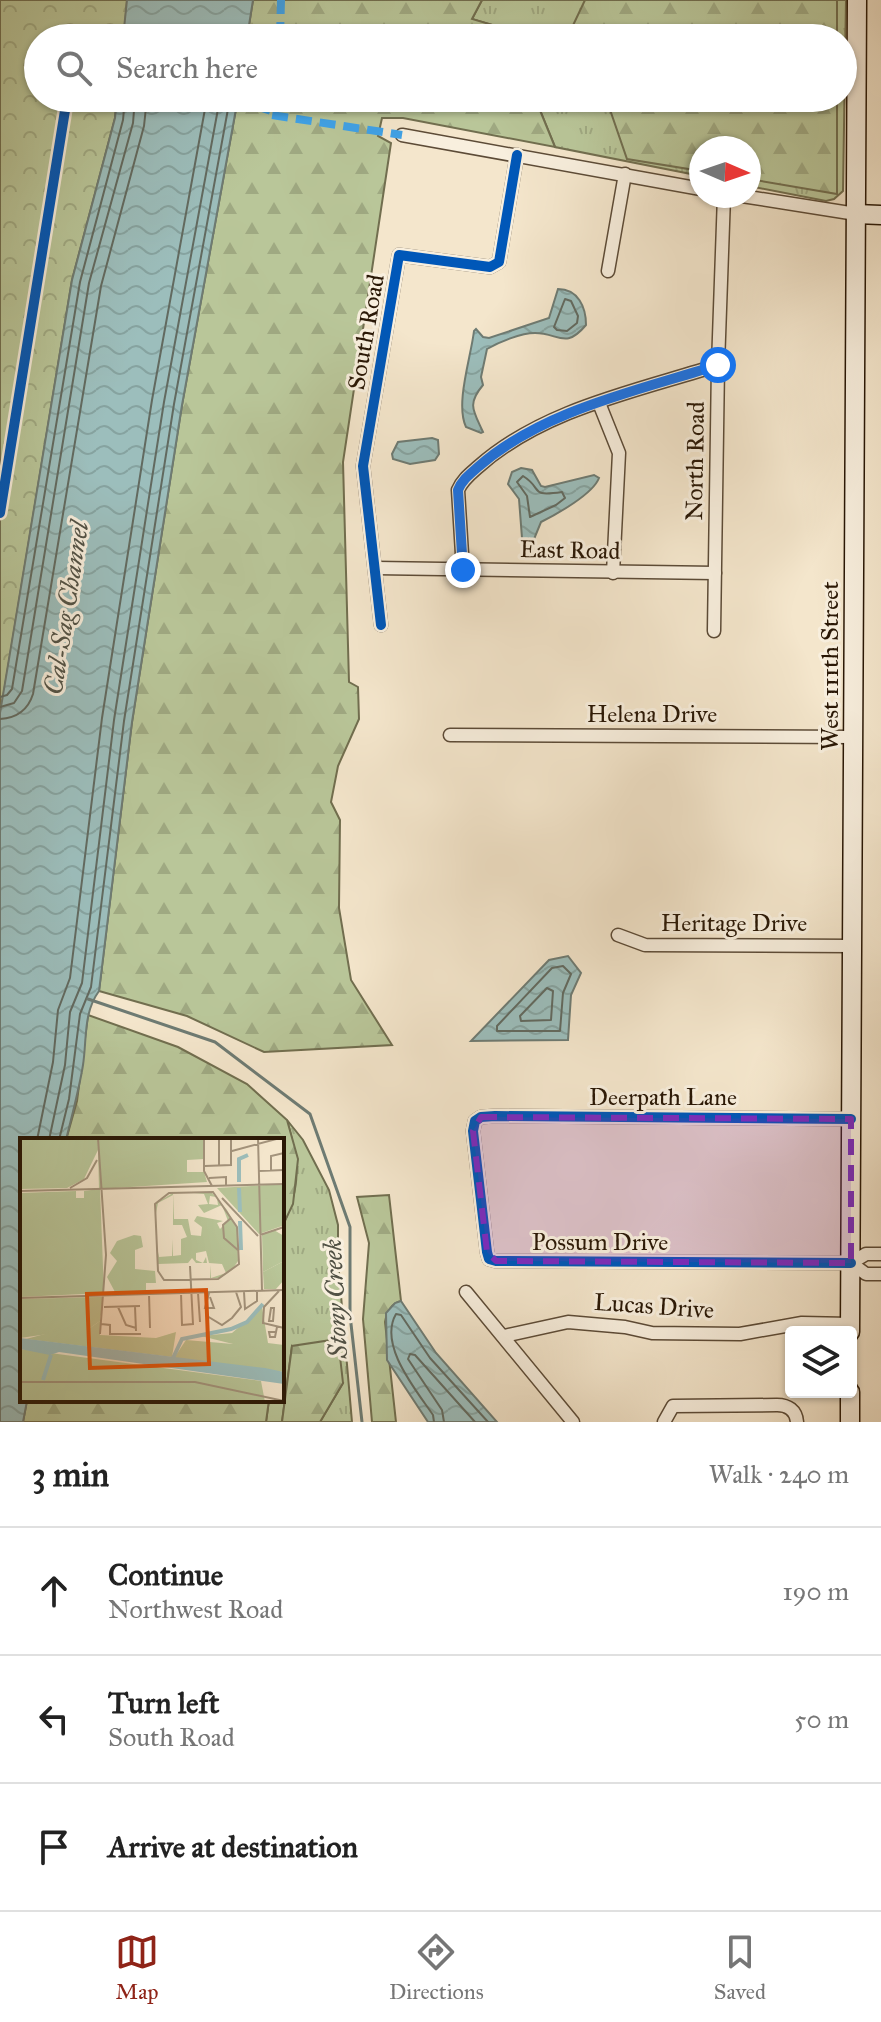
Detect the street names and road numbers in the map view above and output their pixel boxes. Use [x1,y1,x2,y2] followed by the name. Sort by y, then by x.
[341,272,391,392] street label: South Road
[679,401,711,521] street label: North Road
[519,534,621,566] street label: East Road
[815,581,845,751] street label: West 111th Street
[587,699,717,729] street label: Helena Drive
[661,908,807,938] street label: Heritage Drive
[589,1082,737,1112] street label: Deerpath Lane
[532,1227,668,1257] street label: Possum Drive
[593,1287,715,1325] street label: Lucas Drive

